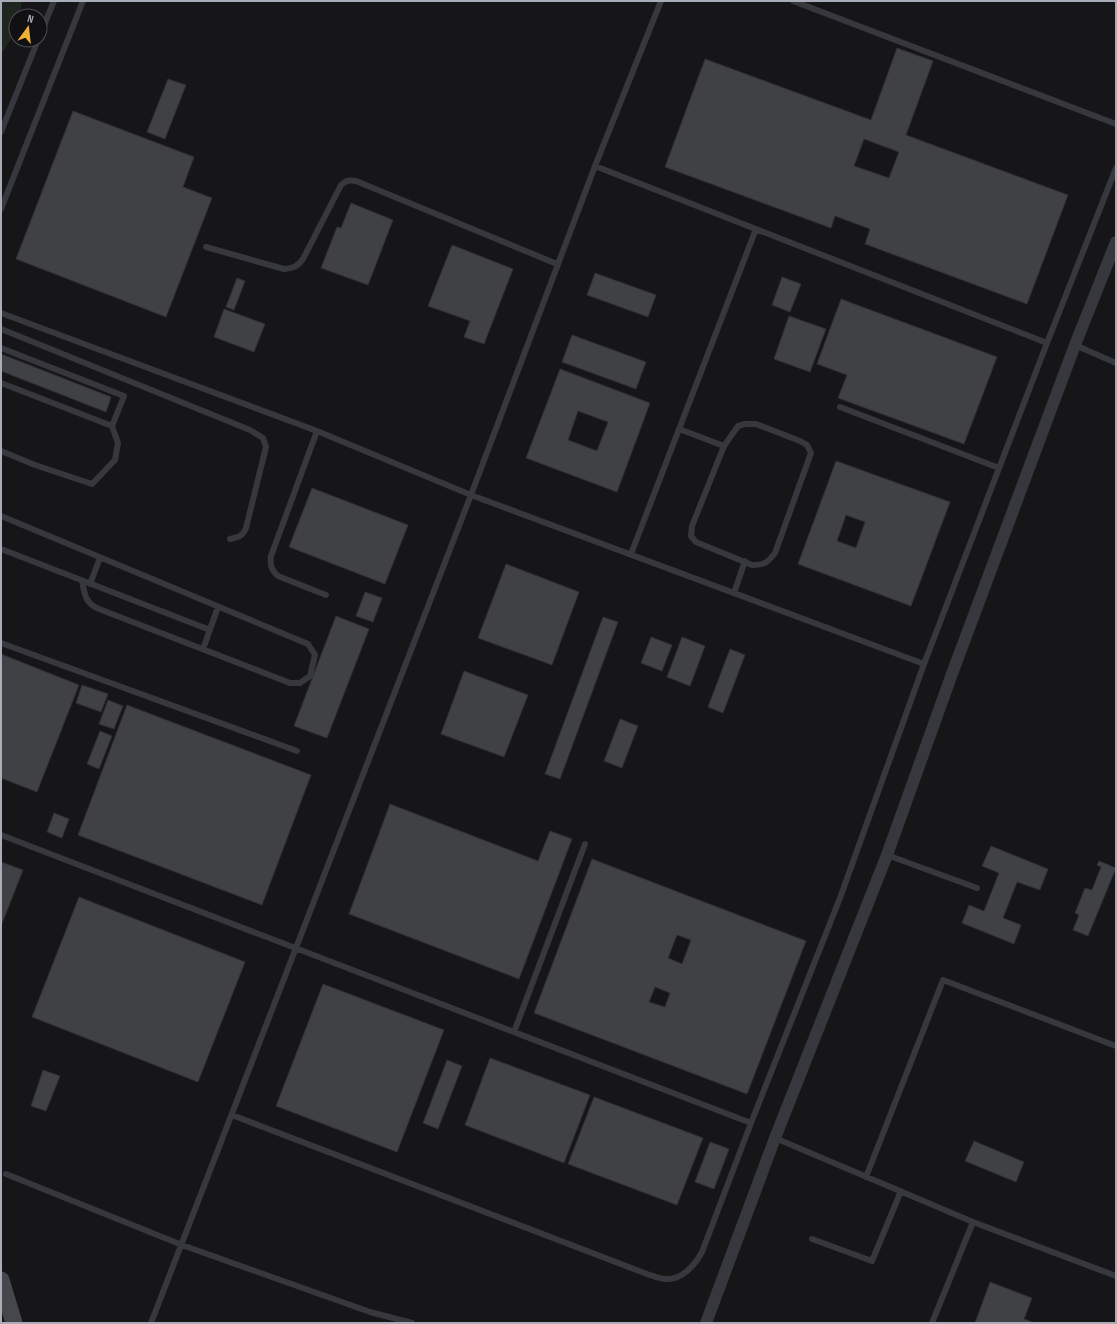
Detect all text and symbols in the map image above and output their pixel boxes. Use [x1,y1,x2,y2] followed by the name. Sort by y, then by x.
[8,8,48,48] north arrow
[26,12,35,26] text: N

